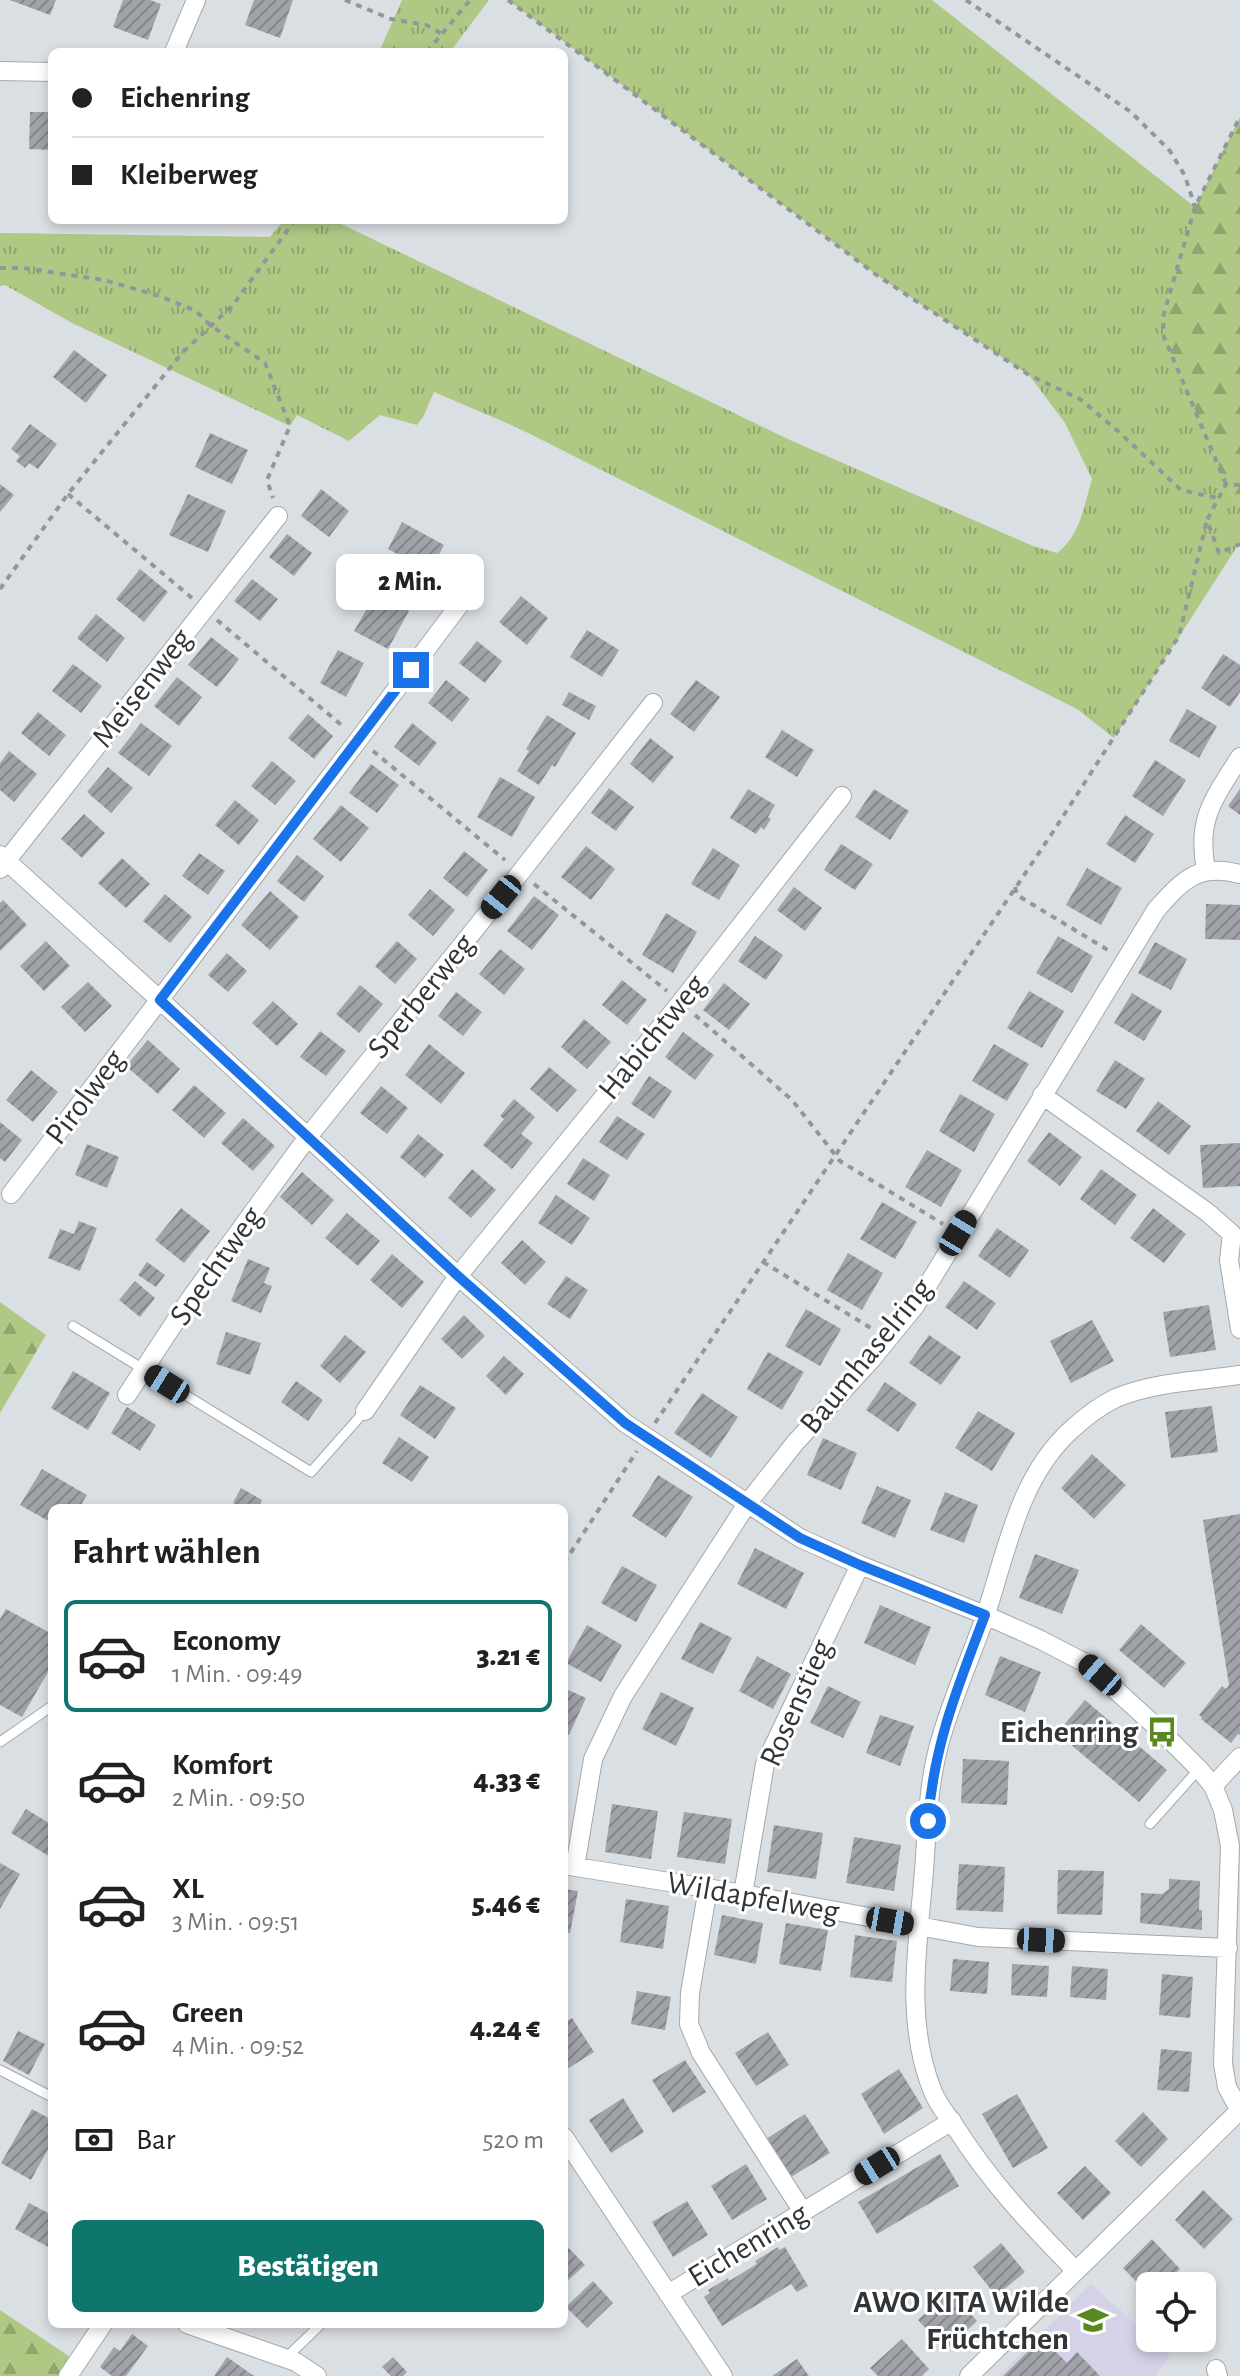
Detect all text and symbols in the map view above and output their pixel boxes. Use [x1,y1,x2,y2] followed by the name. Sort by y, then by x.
[120,83,250,113] text: Eichenring
[120,160,257,190] text: Kleiberweg
[337,554,485,610] callout: 2 Min.
[378,569,442,595] text: 2 Min.
[86,622,198,753] street label: Meisenweg
[393,652,429,688] route end
[477,871,525,923] car
[361,927,481,1064] street label: Sperberweg
[592,968,712,1106] street label: Habichtweg
[39,1043,131,1150] street label: Pirolweg
[164,1201,268,1331] street label: Spechtweg
[935,1206,981,1260] car
[794,1272,938,1440] street label: Baumhaselring
[140,1361,194,1407] car
[72,1534,261,1570] text: Fahrt wählen
[76,1620,148,1692] icon: car
[172,1626,281,1656] text: Economy
[754,1634,838,1771] street label: Rosenstieg
[476,1641,540,1671] text: 3.21 €
[1074,1650,1126,1700] car
[172,1661,303,1687] text: 1 Min. · 09:49
[1145,1715,1179,1749] bus stop icon: Eichenring
[1000,1716,1139,1748] place label: Eichenring
[76,1744,148,1816] icon: car
[172,1750,272,1780] text: Komfort
[473,1765,540,1795] text: 4.33 €
[172,1785,305,1811] text: 2 Min. · 09:50
[910,1803,946,1839] route start
[664,1866,842,1928] street label: Wildapfelweg
[76,1868,148,1940] icon: car
[172,1874,204,1904] text: XL
[472,1889,540,1919] text: 5.46 €
[864,1905,916,1937] car
[172,1909,299,1935] text: 3 Min. · 09:51
[1016,1927,1066,1953] car
[76,1992,148,2064] icon: car
[172,1998,244,2028] text: Green
[470,2013,540,2043] text: 4.24 €
[172,2033,304,2059] text: 4 Min. · 09:52
[72,2118,116,2162] icon: cash
[136,2125,175,2155] text: Bar
[482,2127,544,2153] text: 520 m
[850,2143,904,2189] car
[683,2197,814,2293] street label: Eichenring
[72,2220,544,2312] button: Bestätigen
[1136,2272,1216,2352] map controls
[1136,2272,1216,2352] button: locate
[853,2286,1069,2355] place label: AWO KITA Wilde Früchtchen
[1076,2303,1110,2337] school or university icon: AWO KITA Wilde Früchtchen

